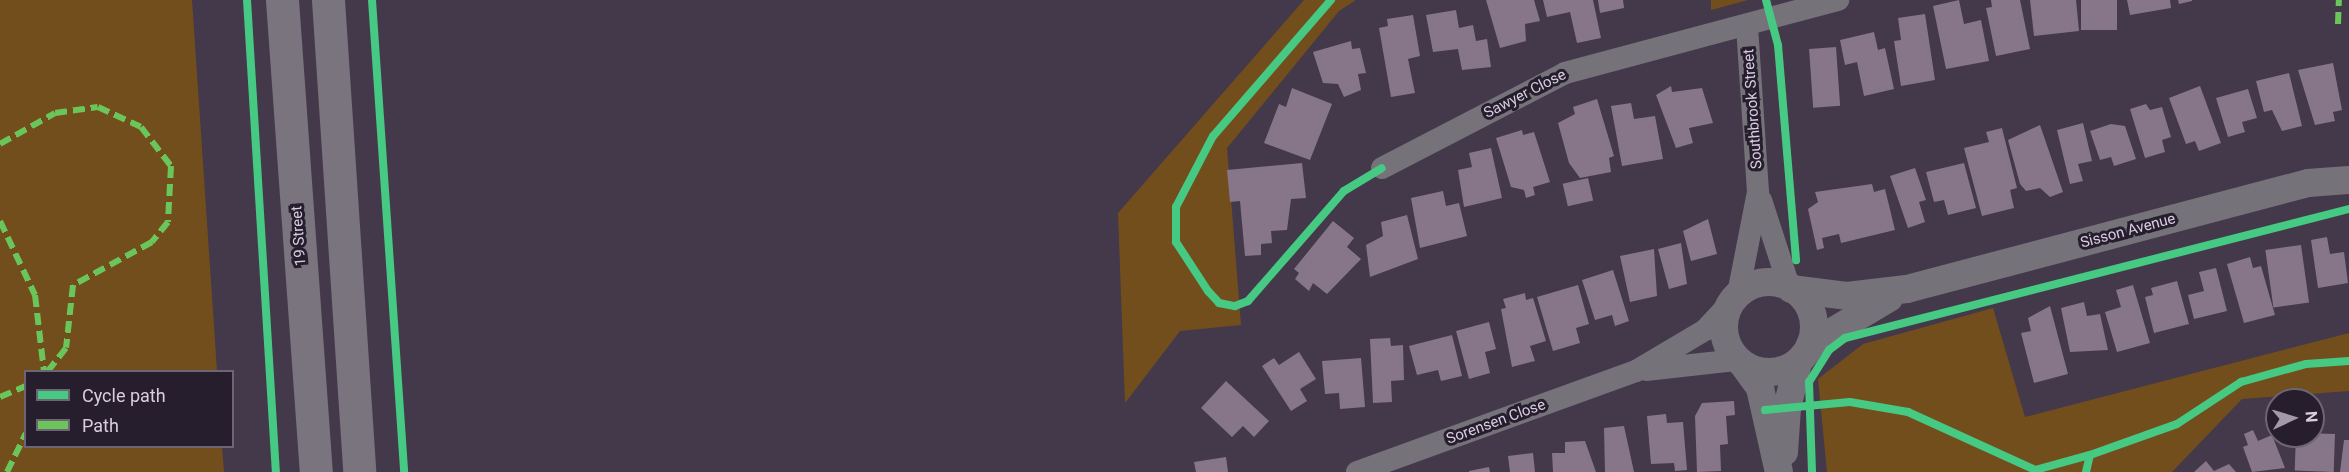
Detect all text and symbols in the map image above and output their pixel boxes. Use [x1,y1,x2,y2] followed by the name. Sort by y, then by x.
[1740,48,1766,170] street label: Southbrook Street
[1481,66,1569,122] street label: Sawyer Close
[288,205,310,267] street label: 19 Street
[2079,210,2177,252] street label: Sisson Avenue
[24,370,234,448] legend
[82,385,166,406] text: Cycle path
[2265,388,2325,448] north arrow
[1444,396,1548,448] street label: Sorensen Close
[2302,411,2321,423] text: N
[82,415,119,436] text: Path

